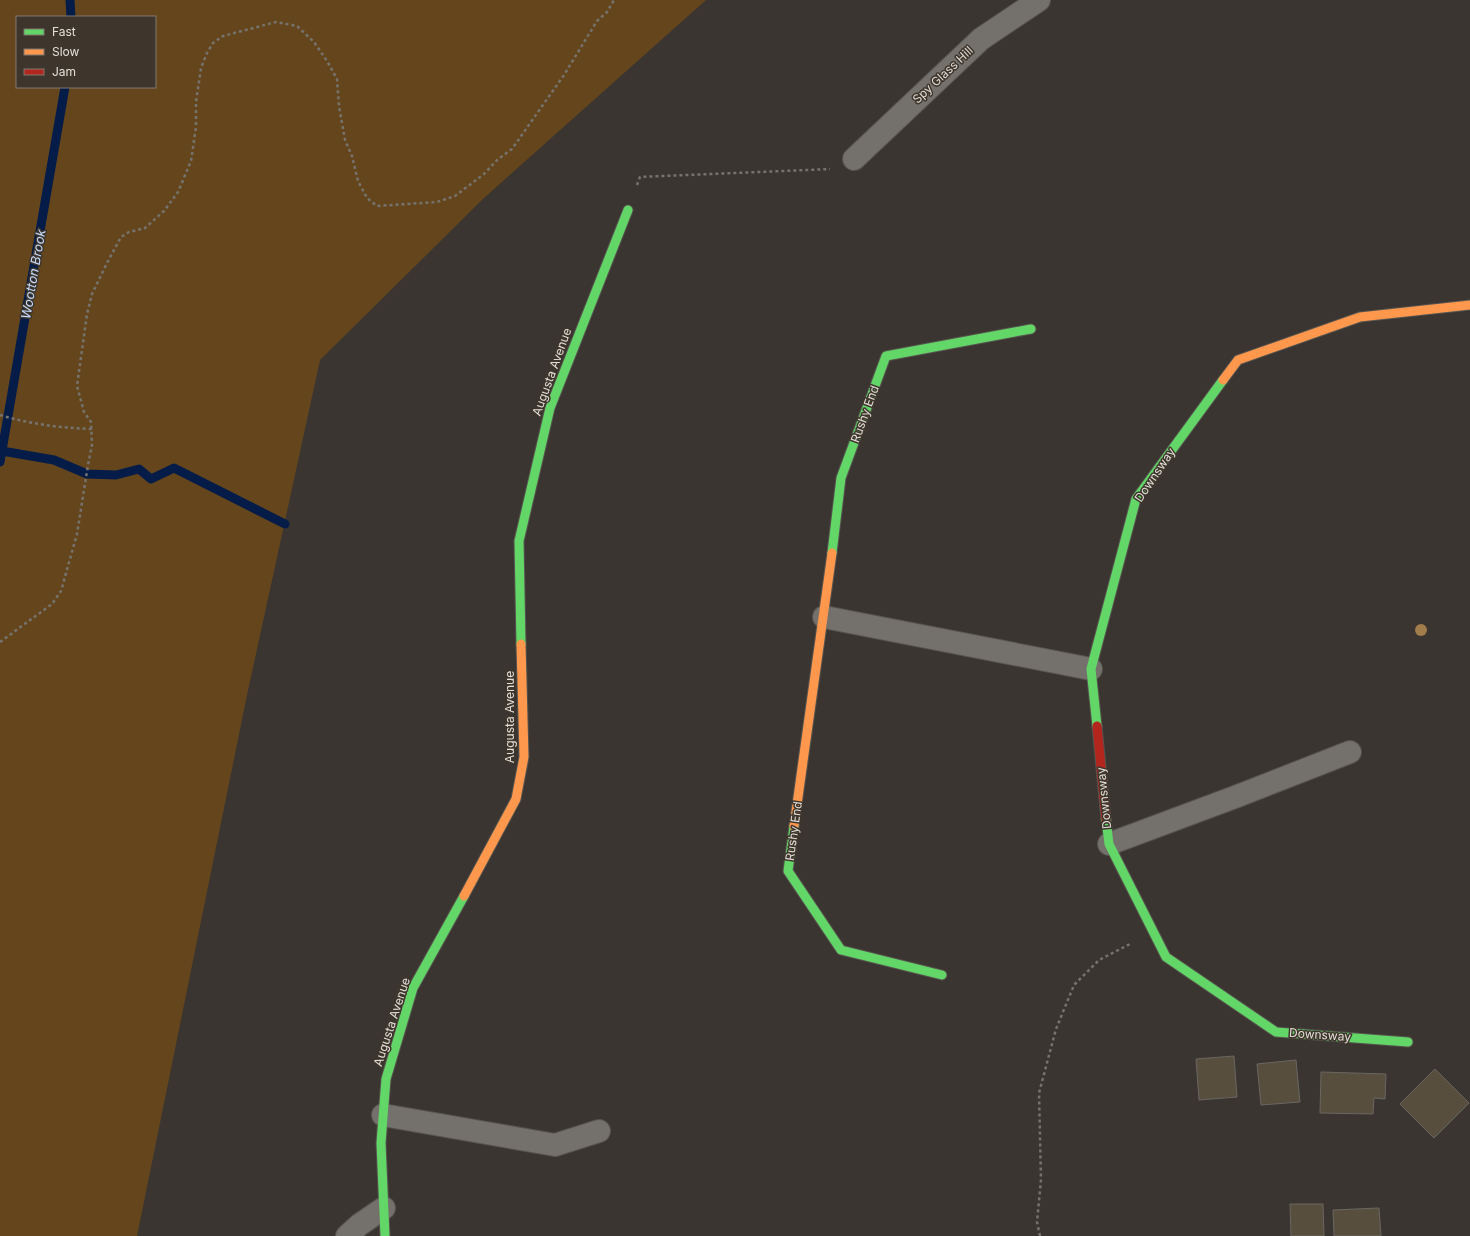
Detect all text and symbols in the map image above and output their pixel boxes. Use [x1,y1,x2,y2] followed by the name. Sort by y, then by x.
[16,16,156,88] legend
[52,24,76,39] text: Fast
[909,43,976,106] street label: Spy Glass Hill
[52,44,80,59] text: Slow
[52,64,76,79] text: Jam
[17,227,49,320] water label: Wootton Brook
[529,326,574,418] street label: Augusta Avenue
[847,383,882,445] street label: Rushy End
[1131,445,1178,505] street label: Downsway
[502,671,517,763] street label: Augusta Avenue
[1093,766,1114,830] street label: Downsway
[782,800,805,862] street label: Rushy End
[370,976,413,1068] street label: Augusta Avenue
[1289,1025,1352,1044] street label: Downsway

